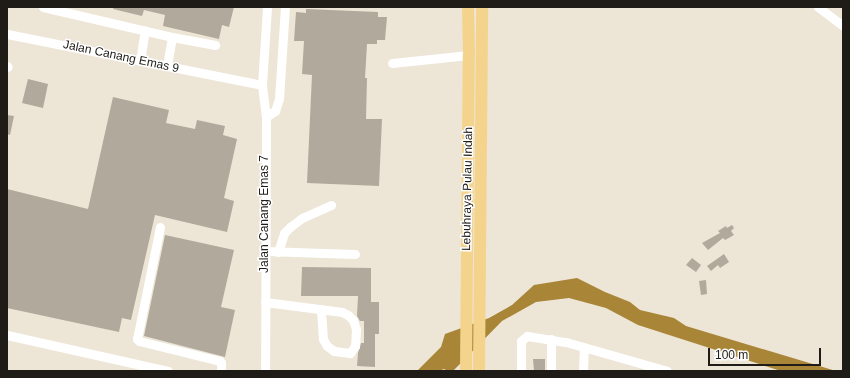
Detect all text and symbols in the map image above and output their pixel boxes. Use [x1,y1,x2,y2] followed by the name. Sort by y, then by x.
[62,38,180,76] street label: Jalan Canang Emas 9
[460,127,476,251] street label: Lebuhraya Pulau Indah
[258,155,272,273] street label: Jalan Canang Emas 7
[710,340,823,366] scale bar
[715,348,748,362] text: 100 m

